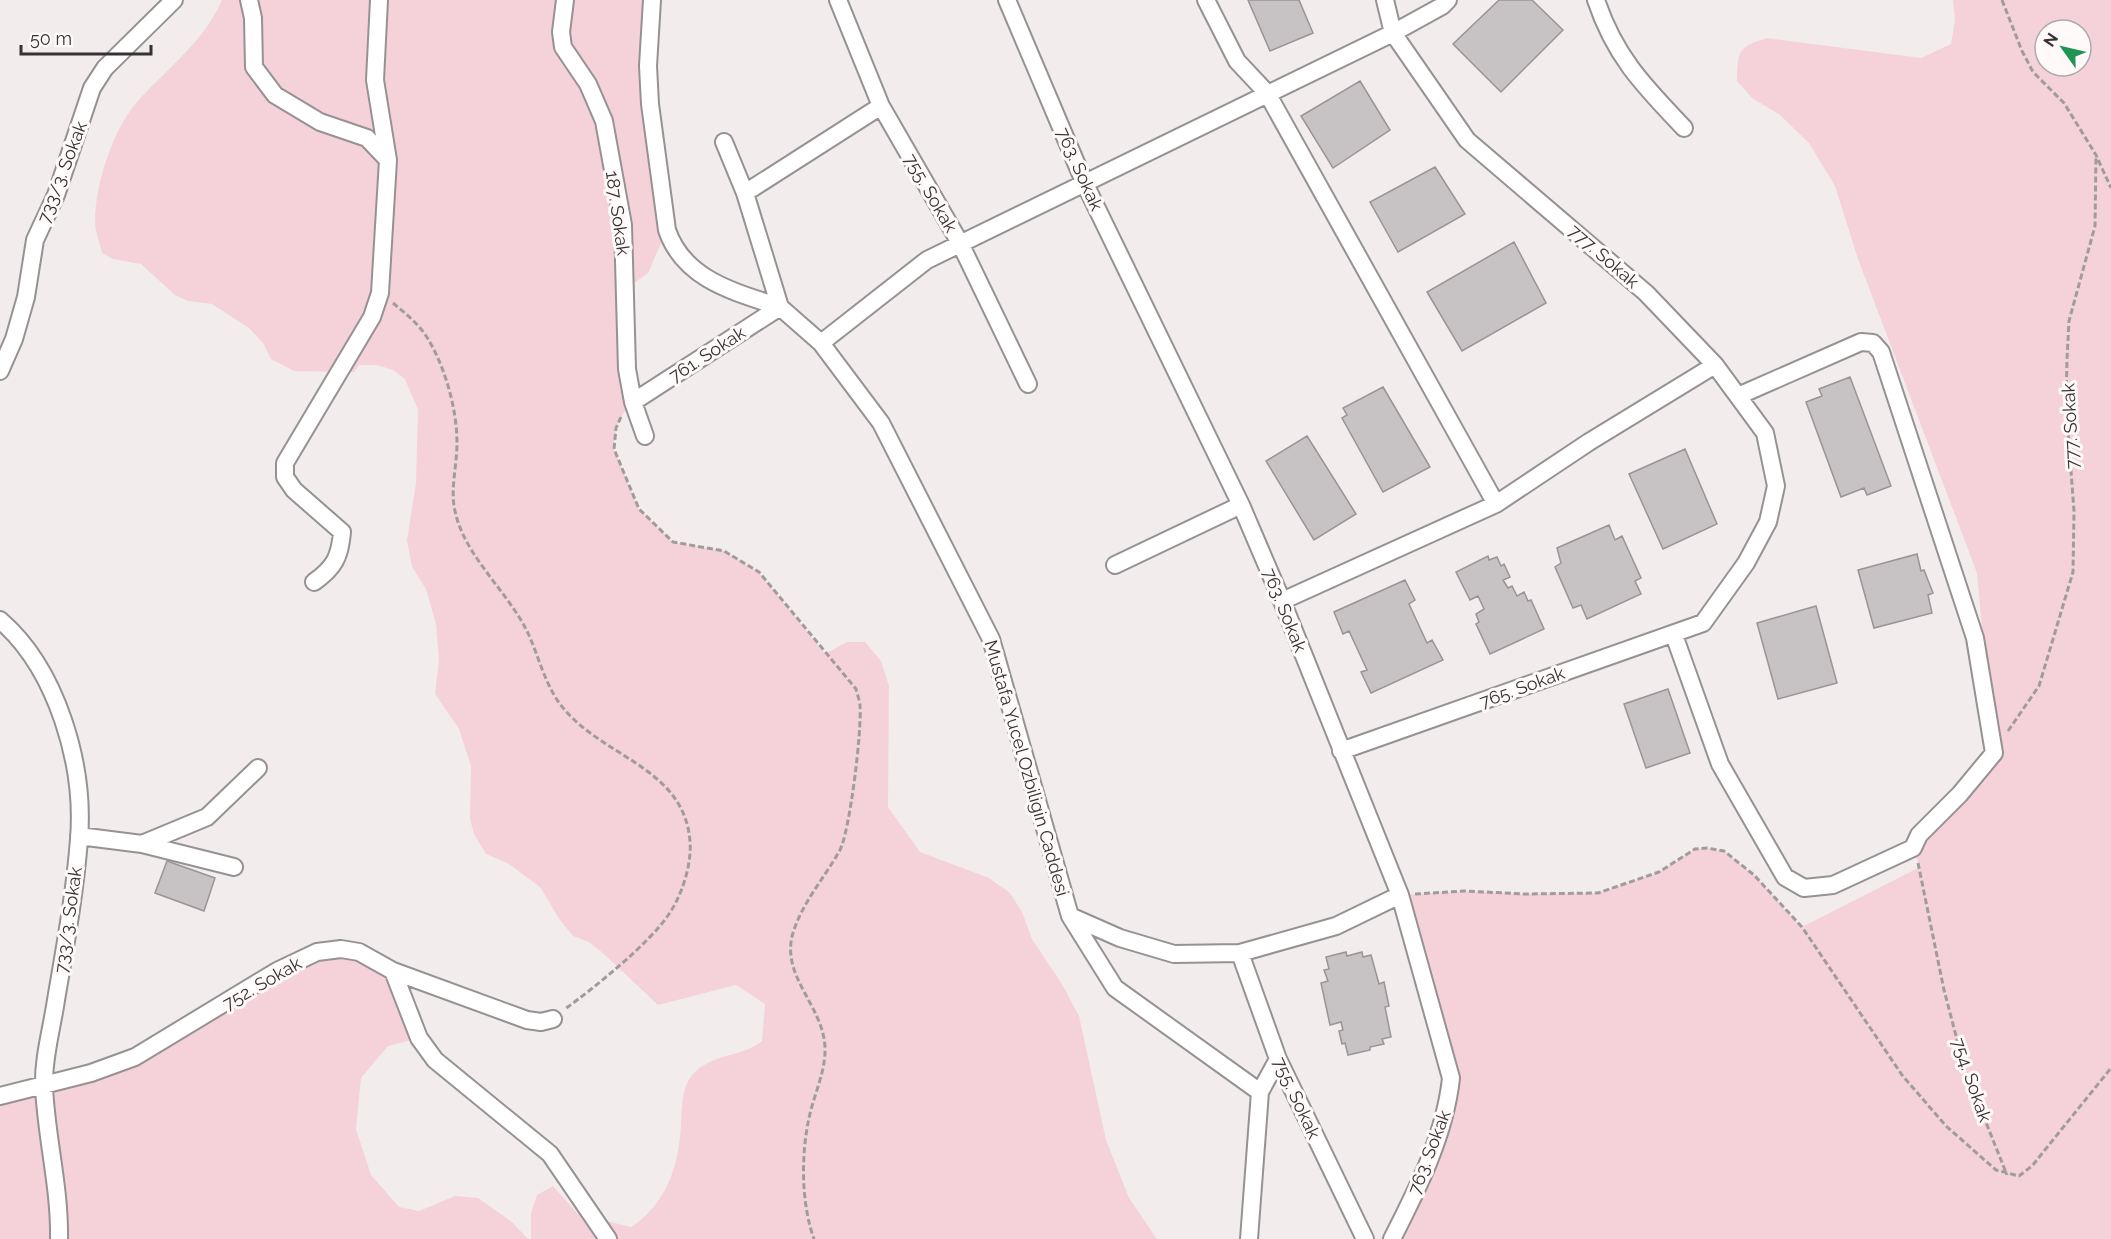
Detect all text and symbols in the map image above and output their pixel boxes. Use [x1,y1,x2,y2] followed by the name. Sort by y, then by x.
[21,18,152,56] scale bar
[2033,18,2093,78] north arrow
[30,28,72,49] text: 50 m
[2040,30,2062,50] text: N
[33,118,91,226] street label: 733/3. Sokak
[1052,124,1108,214] street label: 763. Sokak
[900,150,962,237] street label: 755. Sokak
[602,169,634,257] street label: 187. Sokak
[1565,220,1644,292] street label: 777. Sokak
[665,321,749,386] street label: 761. Sokak
[2057,382,2083,470] street label: 777. Sokak
[1259,565,1311,655] street label: 763. Sokak
[980,638,1074,898] street label: Mustafa Yucel Ozbiligin Caddesi
[1477,662,1568,712] street label: 765. Sokak
[50,865,86,975] street label: 733/3. Sokak
[219,952,305,1014] street label: 752. Sokak
[1948,1035,1996,1125] street label: 754. Sokak
[1269,1054,1325,1142] street label: 755. Sokak
[1403,1106,1455,1197] street label: 763. Sokak

